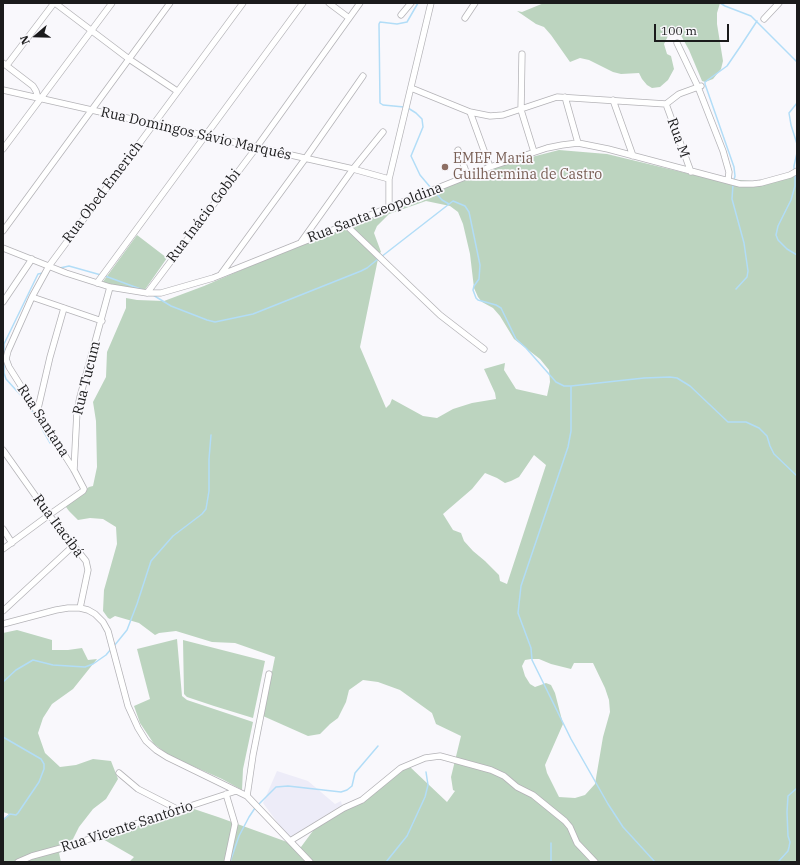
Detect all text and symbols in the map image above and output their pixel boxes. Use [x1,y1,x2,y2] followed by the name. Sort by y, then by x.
[16,16,56,56] north arrow
[656,16,731,42] scale bar
[661,23,697,38] text: 100 m
[17,34,33,47] text: N
[99,104,293,164] street label: Rua Domingos Sávio Marquês
[663,116,693,160] street label: Rua M
[59,138,147,246] street label: Rua Obed Emerich
[453,151,602,184] place label: EMEF Maria Guilhermina de Castro
[440,162,450,172] marker: EMEF Maria Guilhermina de Castro
[164,166,244,266] street label: Rua Inácio Gobbi
[305,179,445,247] street label: Rua Santa Leopoldina
[70,339,104,417] street label: Rua Tucum
[13,382,73,460] street label: Rua Santana
[29,491,87,561] street label: Rua Itacibá
[59,798,195,856] street label: Rua Vicente Santório

